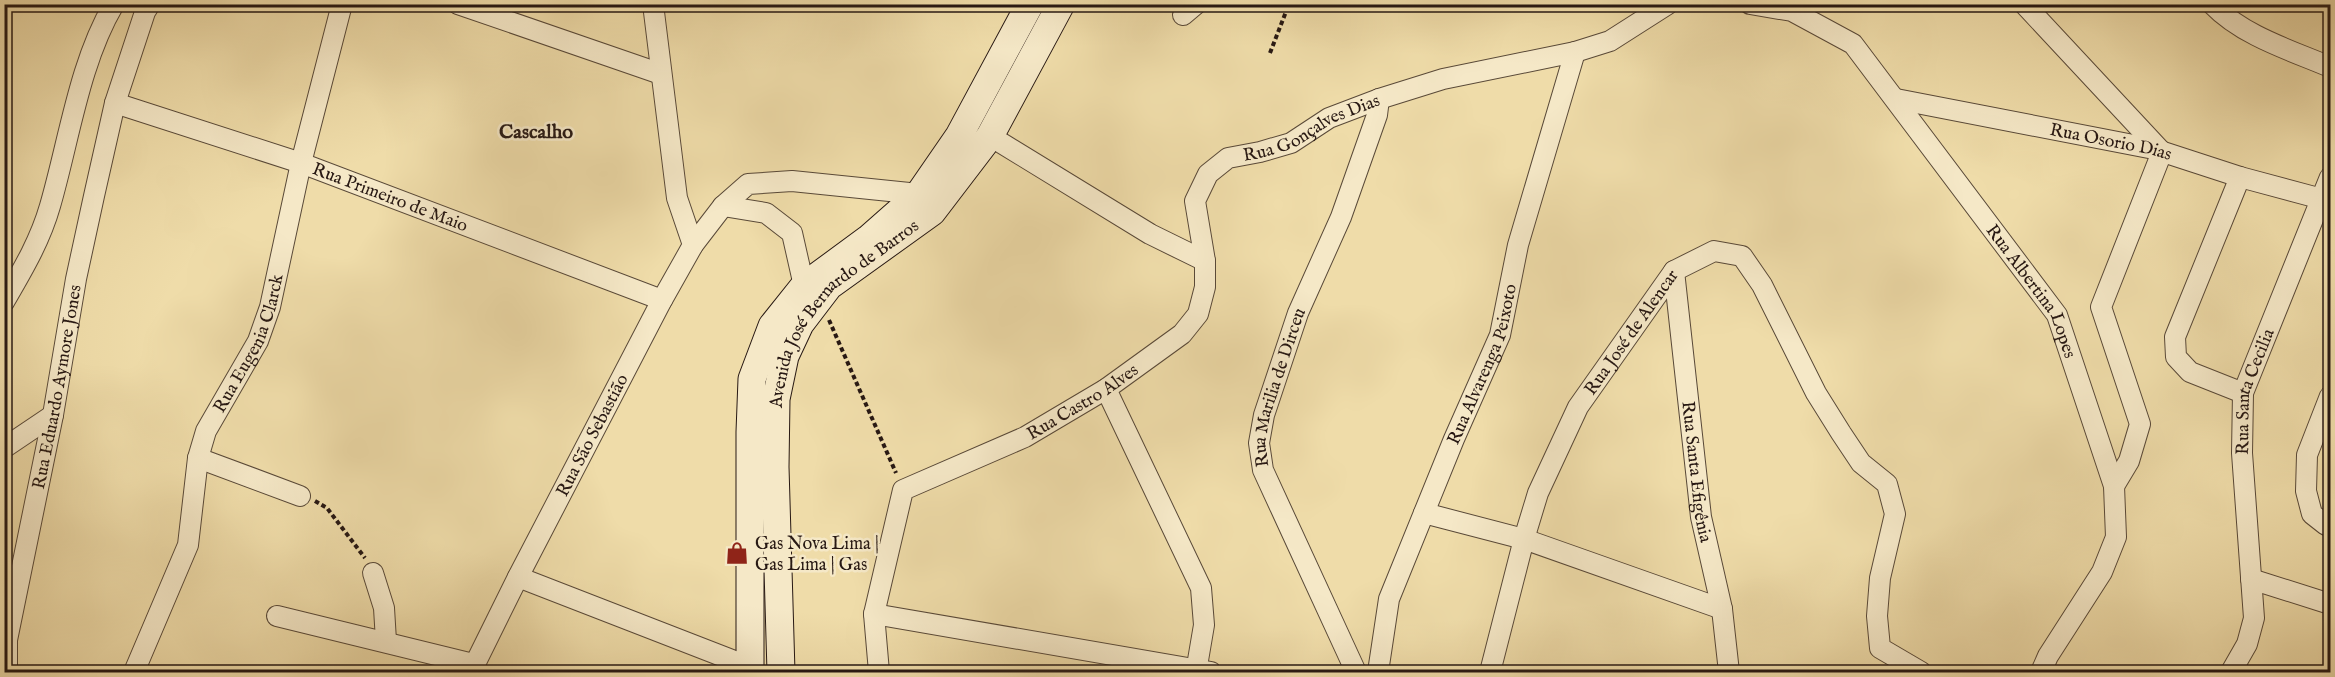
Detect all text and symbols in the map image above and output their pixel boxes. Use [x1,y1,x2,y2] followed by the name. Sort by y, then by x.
[1241,90,1383,168] street label: Rua Gonçalves Dias
[2048,119,2174,167] street label: Rua Osorio Dias
[499,120,573,145] district label: Cascalho
[309,158,471,238] street label: Rua Primeiro de Maio
[766,215,924,409] street label: Avenida José Bernardo de Barros
[1980,220,2081,362] street label: Rua Albertina Lopes
[1580,265,1685,400] street label: Rua José de Alencar
[209,272,290,417] street label: Rua Eugenia Clarck
[1443,282,1523,449] street label: Rua Alvarenga Peixoto
[28,283,88,491] street label: Rua Eduardo Aymore Jones
[1249,304,1312,469] street label: Rua Marilia de Dirceu
[2232,325,2281,455] street label: Rua Santa Cecilia
[1023,359,1144,446] street label: Rua Castro Alves
[552,370,635,501] street label: Rua São Sebastião
[1675,400,1717,545] street label: Rua Santa Efigênia
[755,533,879,577] place label: Gas Nova Lima | Gas Lima | Gas
[724,540,750,566] shop icon: Gas Nova Lima | Gas Lima | Gas

